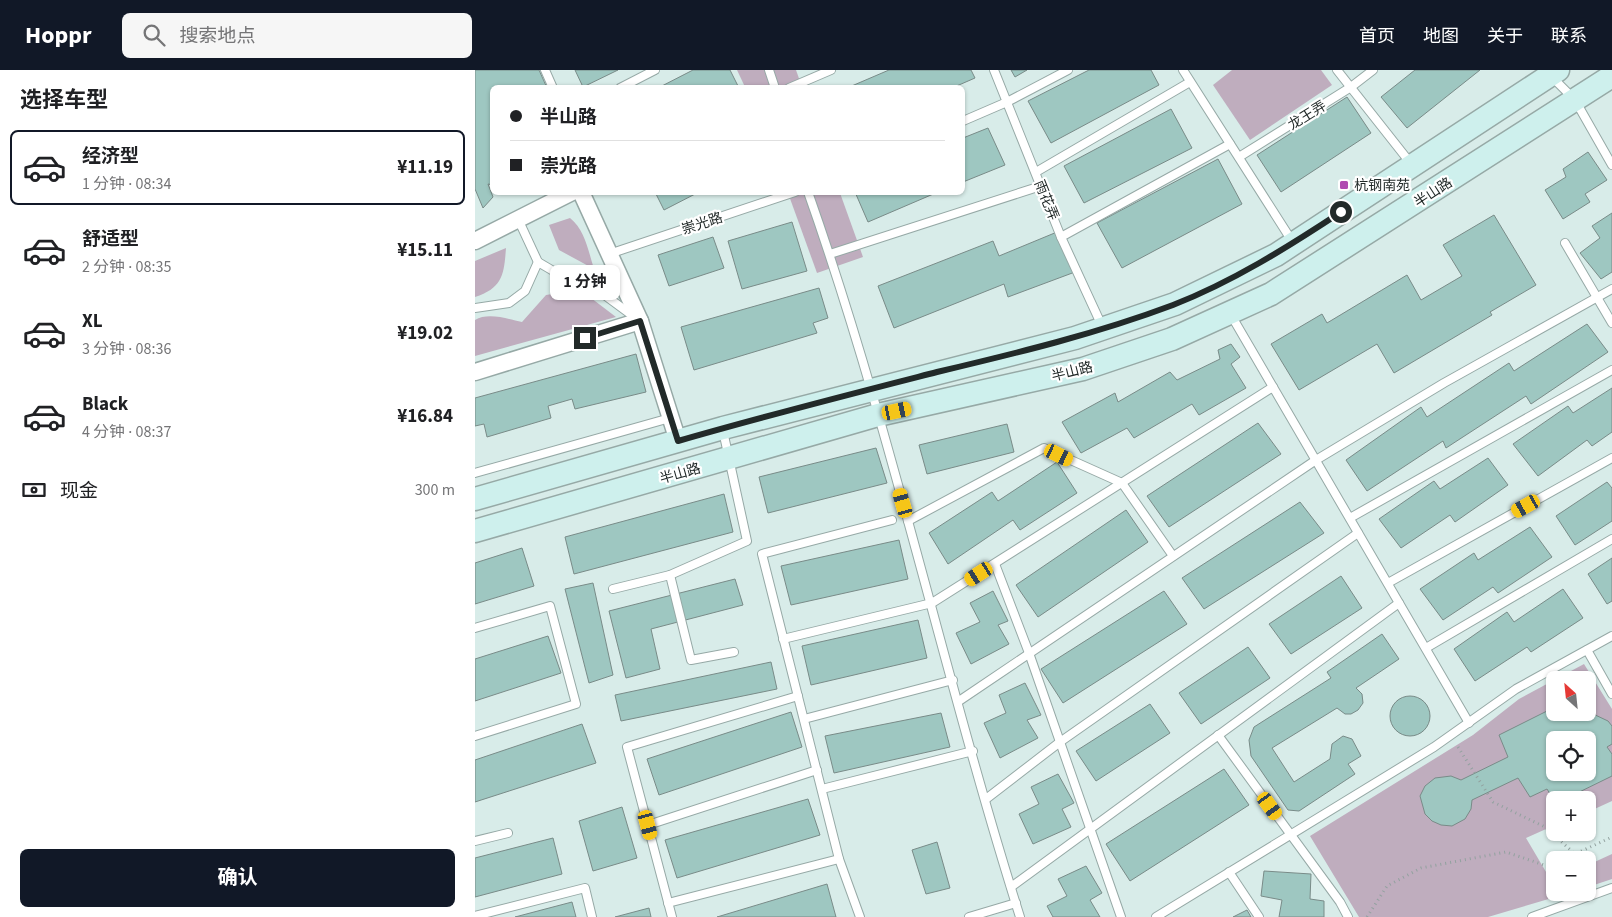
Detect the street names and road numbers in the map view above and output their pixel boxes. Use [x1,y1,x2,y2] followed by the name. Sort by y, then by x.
[1284,96,1331,135] street label: 龙王弄
[1410,173,1457,213] street label: 半山路
[1029,177,1063,224] street label: 雨花弄
[679,208,725,240] street label: 崇光路
[1049,357,1095,387] street label: 半山路
[657,459,703,489] street label: 半山路

